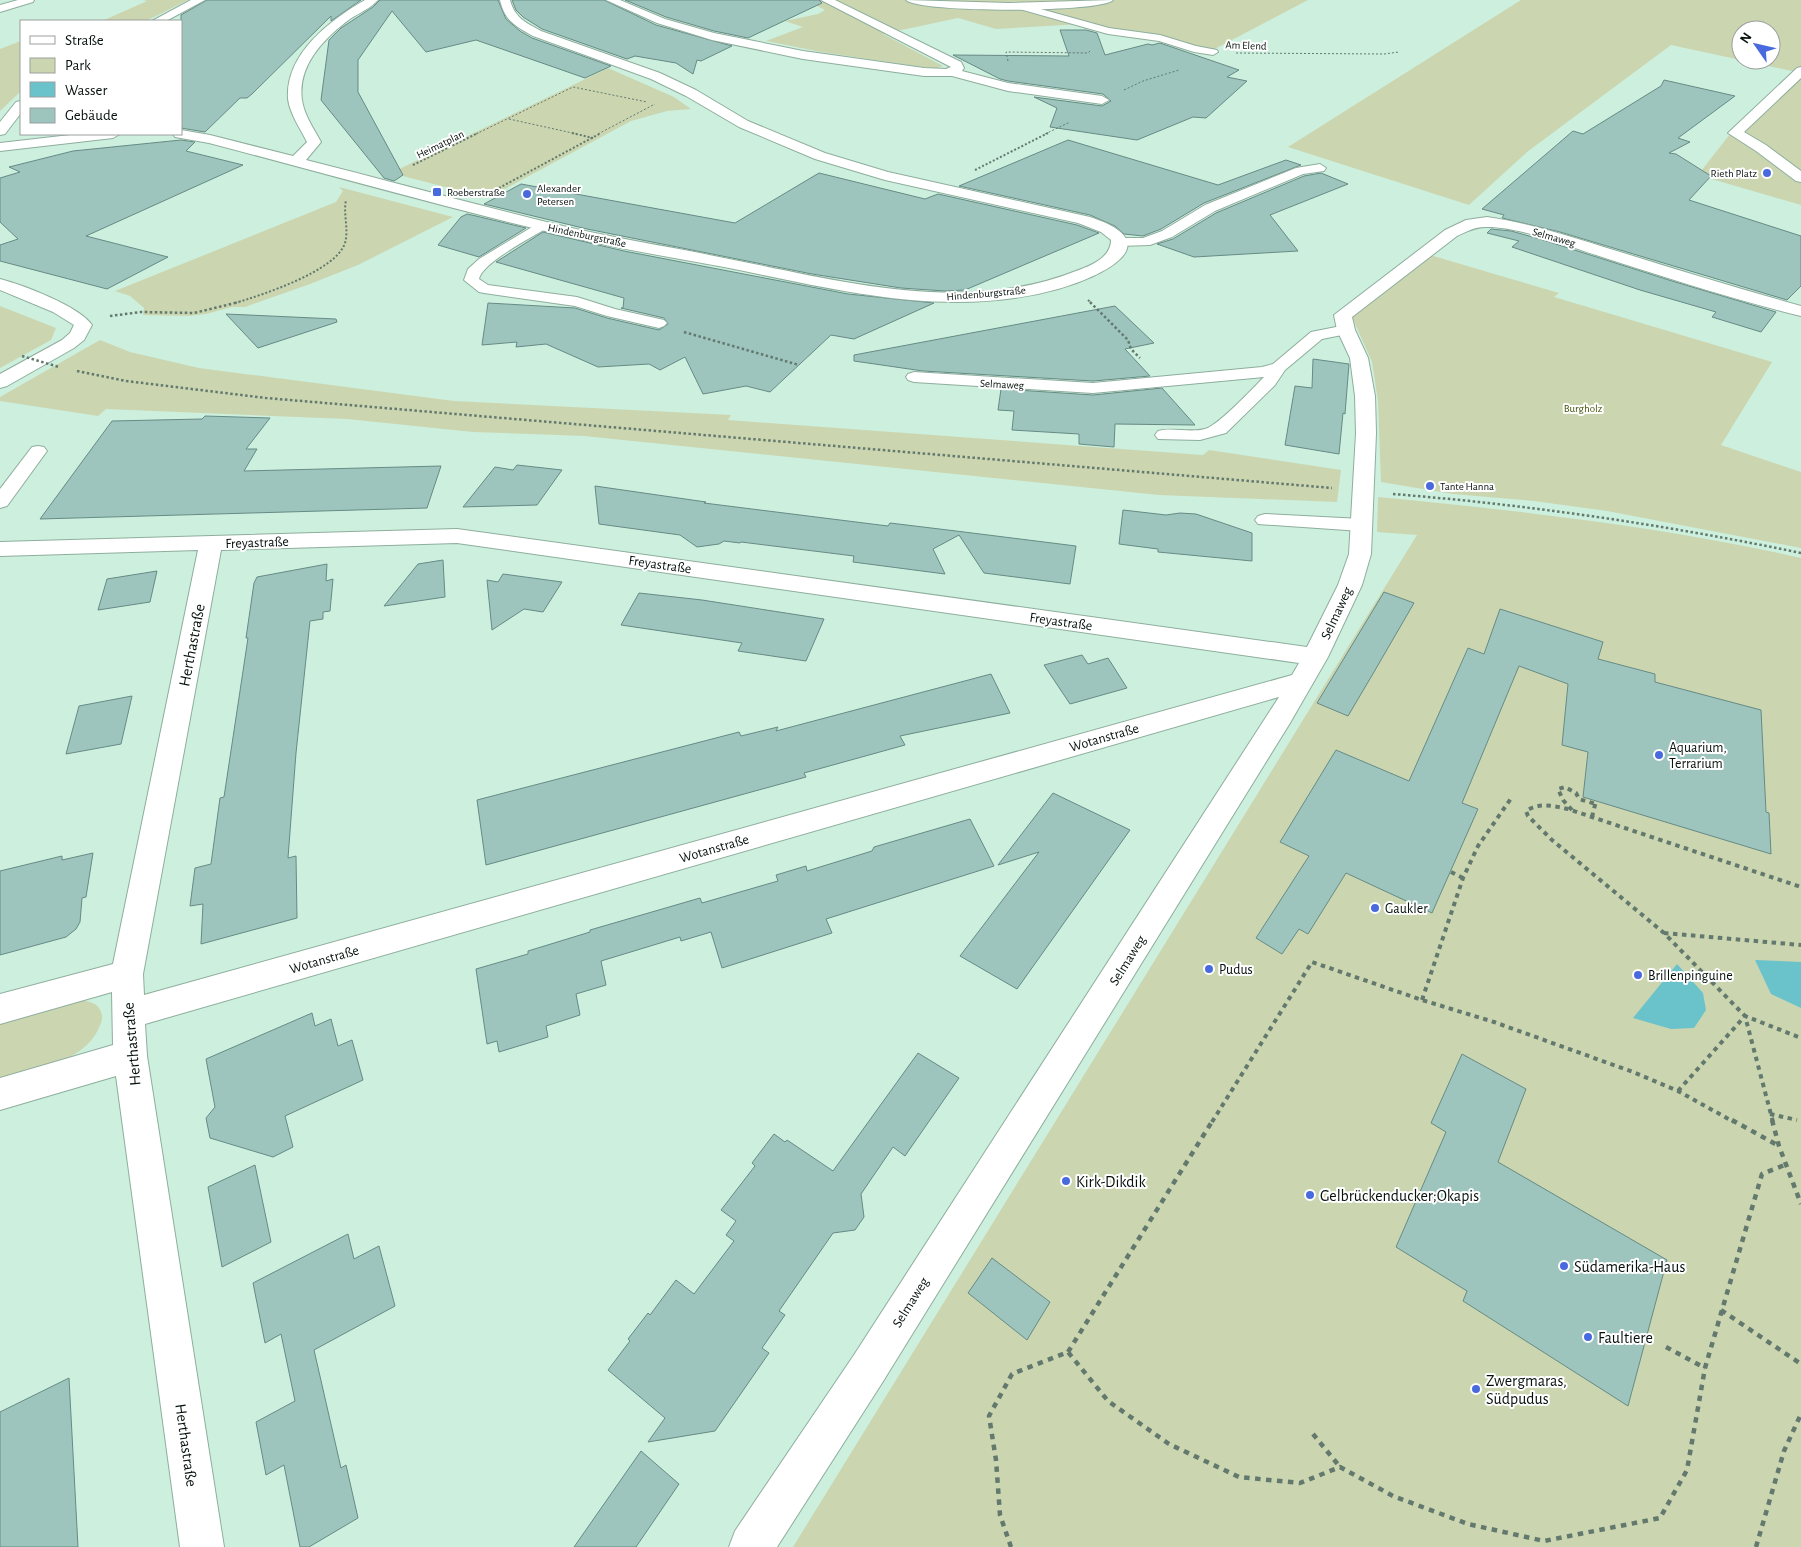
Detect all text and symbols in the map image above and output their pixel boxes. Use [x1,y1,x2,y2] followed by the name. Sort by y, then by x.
[20,20,182,135] legend
[1731,20,1781,70] north arrow
[1738,30,1755,46] text: N
[65,33,104,48] text: Straße
[1225,39,1267,52] street label: Am Elend
[65,58,91,73] text: Park
[65,83,108,98] text: Wasser
[65,108,118,123] text: Gebäude
[415,128,466,161] street label: Heimatplan
[1761,167,1773,179] marker: Rieth Platz
[1711,168,1757,179] place label: Rieth Platz
[537,183,581,207] place label: Alexander Petersen
[431,186,443,198] marker: Roeberstraße
[447,187,505,198] place label: Roeberstraße
[521,188,533,200] marker: Alexander Petersen
[547,222,627,249] street label: Hindenburgstraße
[1531,226,1577,249] street label: Selmaweg
[946,285,1026,302] street label: Hindenburgstraße
[980,378,1025,391] street label: Selmaweg
[1564,403,1603,414] park label: Burgholz
[1424,480,1436,492] marker: Tante Hanna
[1440,481,1494,492] place label: Tante Hanna
[225,535,289,551] street label: Freyastraße
[627,554,692,576] street label: Freyastraße
[1319,585,1355,642] street label: Selmaweg
[176,603,208,688] street label: Herthastraße
[1028,611,1093,633] street label: Freyastraße
[1068,721,1141,755] street label: Wotanstraße
[1669,741,1727,771] place label: Aquarium, Terrarium
[1653,749,1665,761] marker: Aquarium, Terrarium
[678,832,751,866] street label: Wotanstraße
[1369,902,1381,914] marker: Gaukler
[1385,902,1428,916] place label: Gaukler
[1107,933,1149,988] street label: Selmaweg
[288,943,361,977] street label: Wotanstraße
[1203,963,1215,975] marker: Pudus
[1219,963,1253,977] place label: Pudus
[1632,969,1644,981] marker: Brillenpinguine
[1648,969,1733,983] place label: Brillenpinguine
[120,1002,144,1086] street label: Herthastraße
[1076,1174,1146,1190] place label: Kirk-Dikdik
[1060,1175,1072,1187] marker: Kirk-Dikdik
[1320,1188,1479,1204] place label: Gelbrückenducker;Okapis
[1304,1189,1316,1201] marker: Gelbrückenducker;Okapis
[1574,1259,1685,1275] place label: Südamerika-Haus
[1558,1260,1570,1272] marker: Südamerika-Haus
[890,1275,932,1330] street label: Selmaweg
[1598,1330,1653,1346] place label: Faultiere
[1582,1331,1594,1343] marker: Faultiere
[1486,1373,1567,1407] place label: Zwergmaras, Südpudus
[1470,1383,1482,1395] marker: Zwergmaras, Südpudus
[172,1403,200,1488] street label: Herthastraße

